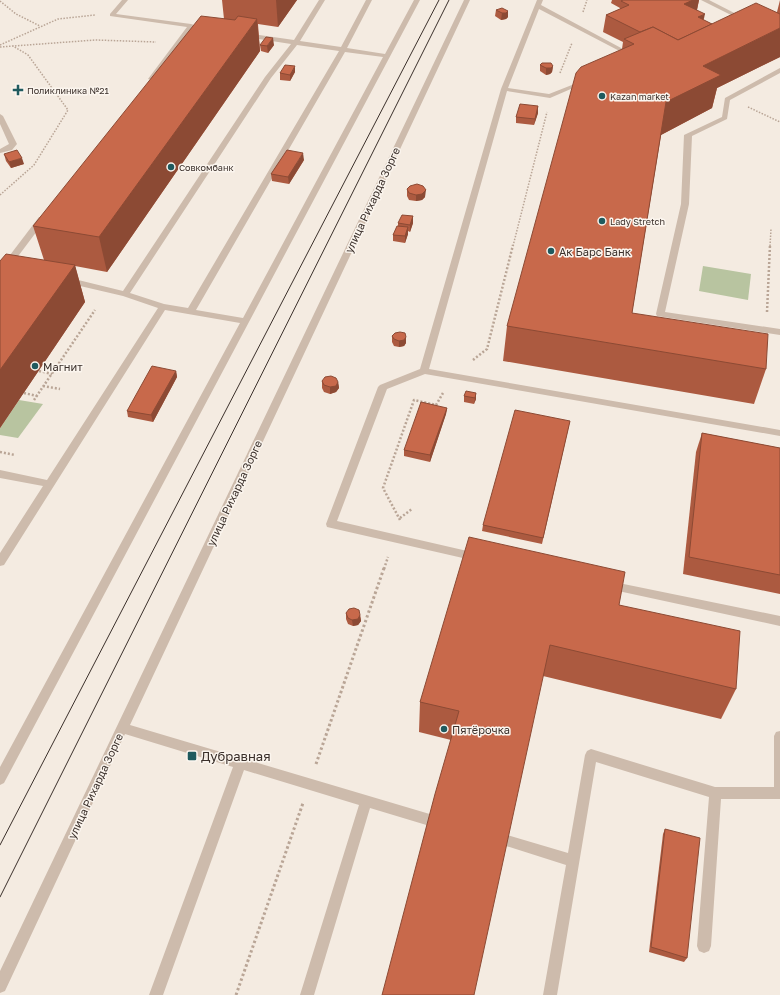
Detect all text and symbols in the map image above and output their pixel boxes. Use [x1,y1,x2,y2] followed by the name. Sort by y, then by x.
[12,84,24,96] marker: Поликлиника №21
[27,85,109,96] place label: Поликлиника №21
[597,91,607,101] marker: Kazan market
[610,91,669,102] place label: Kazan market
[342,145,402,255] street label: улица Рихарда Зорге
[166,162,176,172] marker: Совкомбанк
[179,162,234,173] place label: Совкомбанк
[597,216,607,226] marker: Lady Stretch
[610,216,665,227] place label: Lady Stretch
[559,245,632,258] place label: Ак Барс Банк
[546,246,556,256] marker: Ак Барс Банк
[43,360,83,373] place label: Магнит
[30,361,40,371] marker: Магнит
[204,438,264,548] street label: улица Рихарда Зорге
[452,723,510,736] place label: Пятёрочка
[439,724,449,734] marker: Пятёрочка
[65,731,125,841] street label: улица Рихарда Зорге
[201,748,271,764] place label: Дубравная
[186,750,198,762] marker: Дубравная

